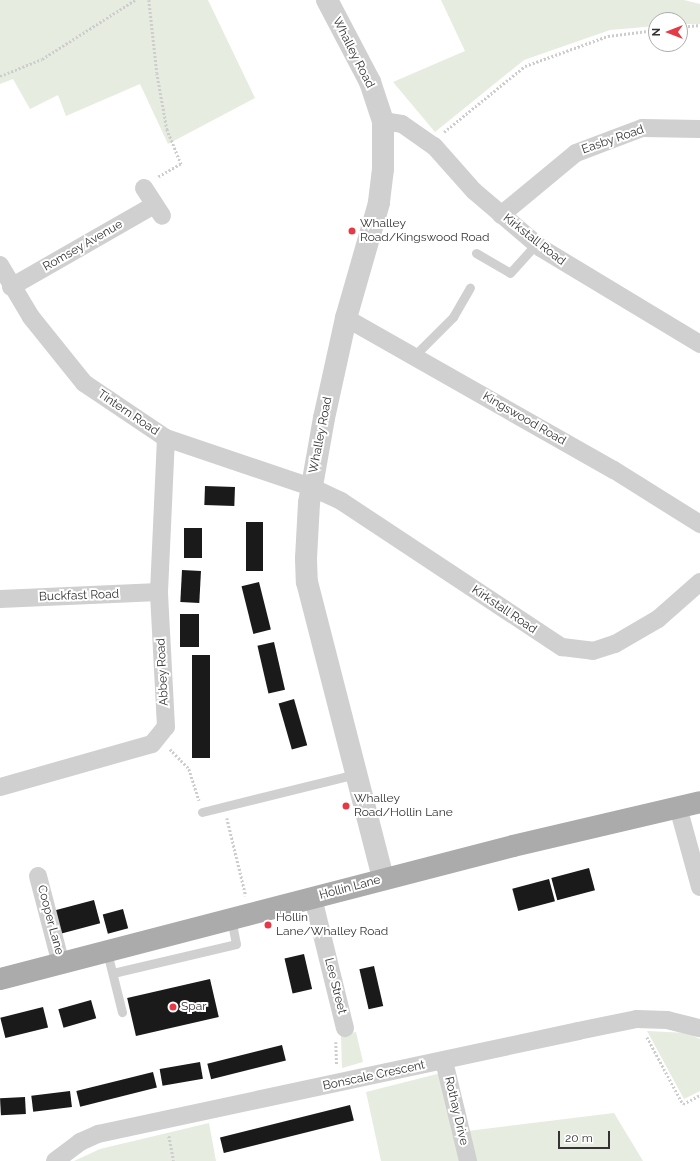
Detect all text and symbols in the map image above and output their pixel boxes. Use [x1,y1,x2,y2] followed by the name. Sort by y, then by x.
[648,12,688,52] north arrow
[329,15,377,91] street label: Whalley Road
[650,28,663,36] text: N
[580,123,646,157] street label: Easby Road
[500,211,568,269] street label: Kirkstall Road
[40,217,126,275] street label: Romsey Avenue
[360,217,490,245] place label: Whalley Road/Kingswood Road
[347,226,357,236] marker: Whalley Road/Kingswood Road
[95,387,161,439] street label: Tintern Road
[480,389,568,449] street label: Kingswood Road
[307,395,335,475] street label: Whalley Road
[469,583,539,637] street label: Kirkstall Road
[39,587,119,605] street label: Buckfast Road
[154,638,172,706] street label: Abbey Road
[354,792,453,820] place label: Whalley Road/Hollin Lane
[341,801,351,811] marker: Whalley Road/Hollin Lane
[318,873,382,903] street label: Hollin Lane
[34,883,66,957] street label: Cooper Lane
[276,911,389,939] place label: Hollin Lane/Whalley Road
[263,920,273,930] marker: Hollin Lane/Whalley Road
[321,956,349,1016] street label: Lee Street
[181,1000,206,1014] place label: Spar
[168,1002,178,1012] marker: Spar
[322,1058,426,1094] street label: Bonscale Crescent
[441,1075,471,1147] street label: Rothay Drive
[560,1123,612,1149] scale bar
[565,1131,593,1145] text: 20 m

